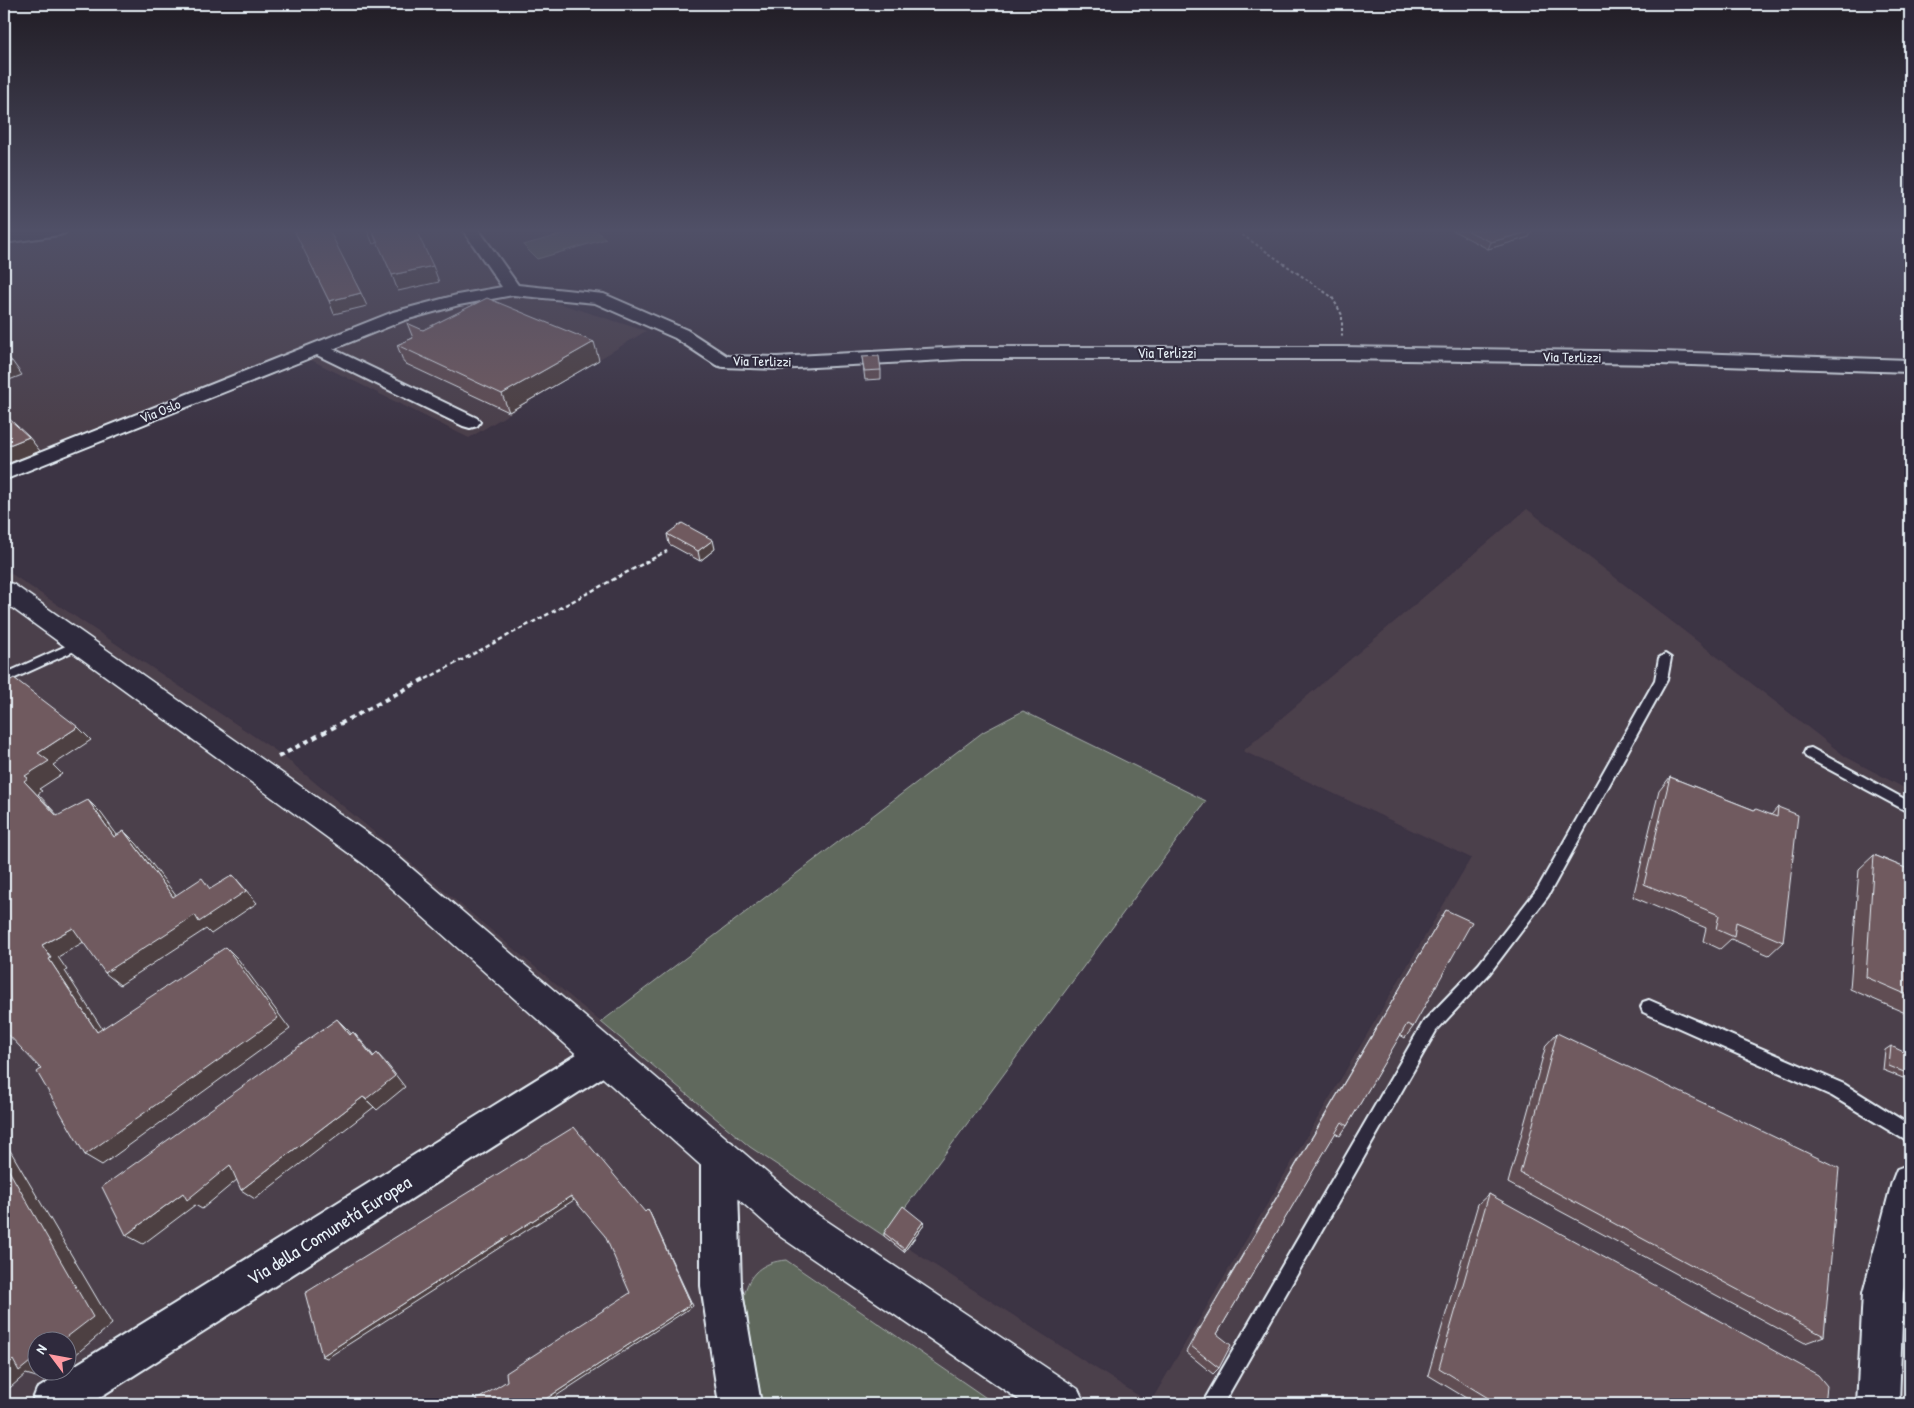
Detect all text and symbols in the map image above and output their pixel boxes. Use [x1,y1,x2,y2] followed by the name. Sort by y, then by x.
[1137,343,1197,362] street label: Via Terlizzi
[1542,346,1602,367] street label: Via Terlizzi
[732,350,792,371] street label: Via Terlizzi
[137,394,183,427] street label: Via Oslo
[242,1169,416,1291] street label: Via della Comunetá Europea
[28,1330,78,1380] north arrow
[31,1340,51,1357] text: N

